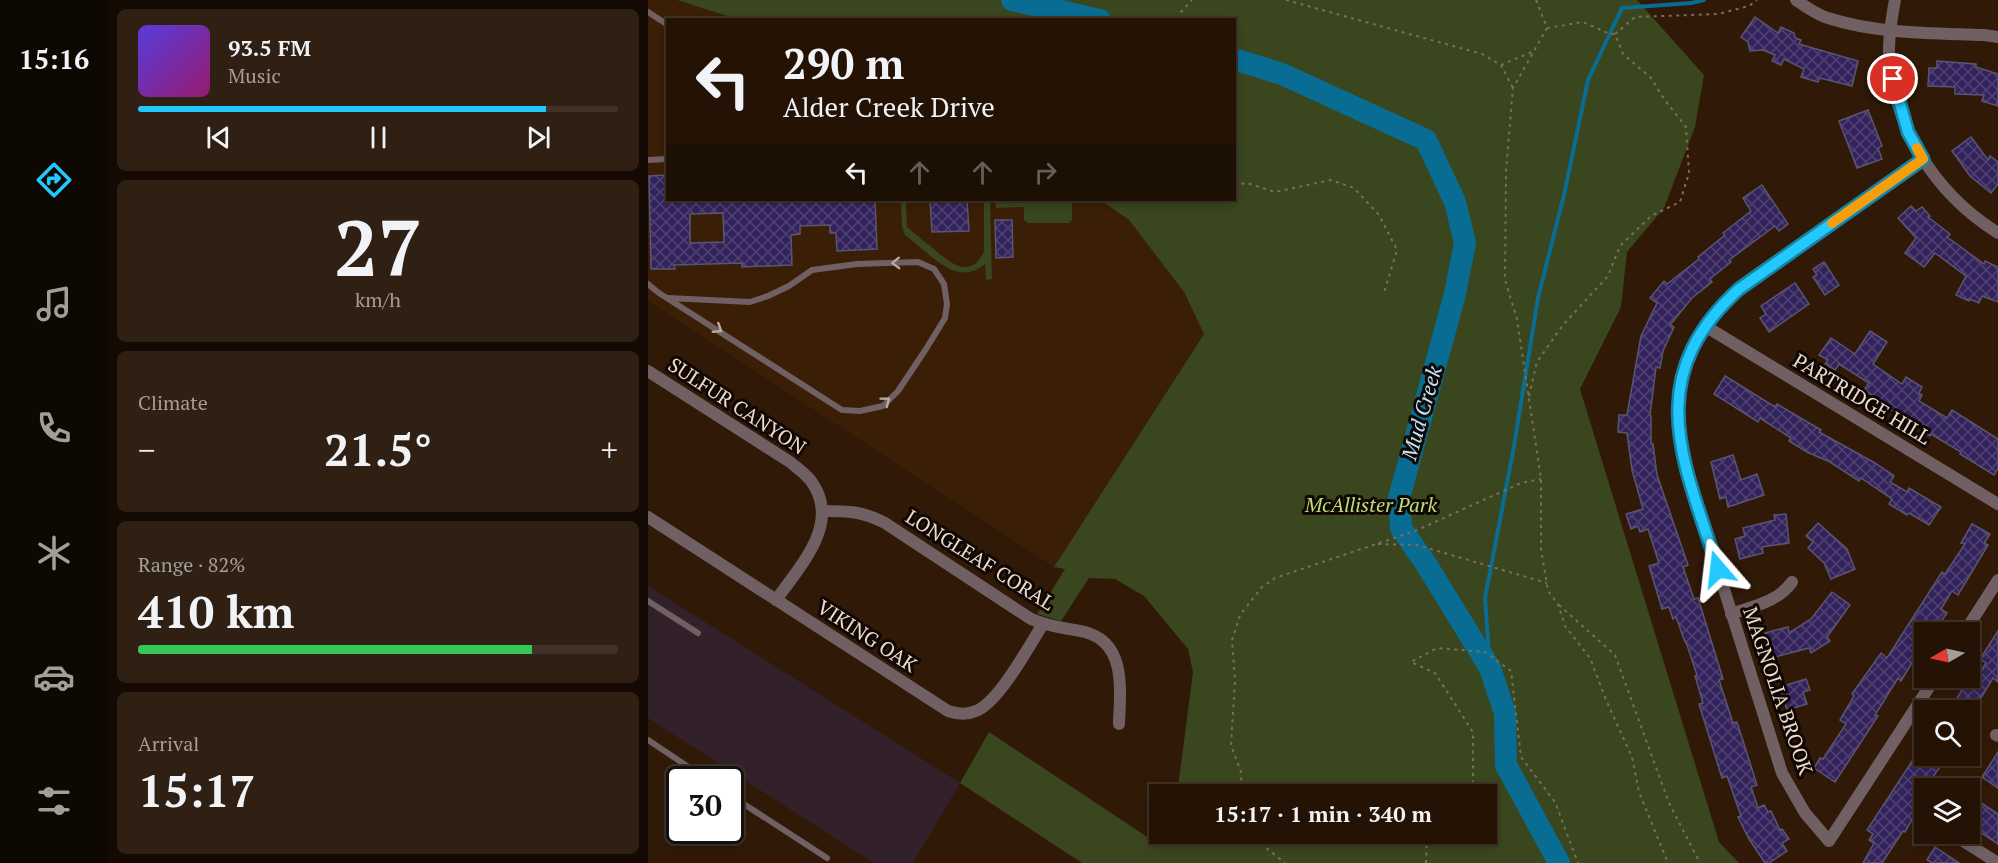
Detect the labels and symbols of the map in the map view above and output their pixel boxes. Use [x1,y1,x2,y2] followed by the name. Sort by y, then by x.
[1867,53,1918,104] pin
[891,256,900,269] one-way arrow
[712,322,722,334] one-way arrow
[1788,347,1936,450] street label: PARTRIDGE HILL
[663,351,812,460] street label: SULFUR CANYON
[1394,362,1448,464] water label: Mud Creek
[880,397,891,408] one-way arrow
[1304,491,1437,518] park label: McAllister Park
[901,503,1060,616] street label: LONGLEAF CORAL
[1686,537,1750,601] position arrow
[812,593,923,678] street label: VIKING OAK
[1737,603,1820,779] street label: MAGNOLIA BROOK
[1914,622,1980,688] north arrow
[666,766,744,844] speed limit sign: 30

